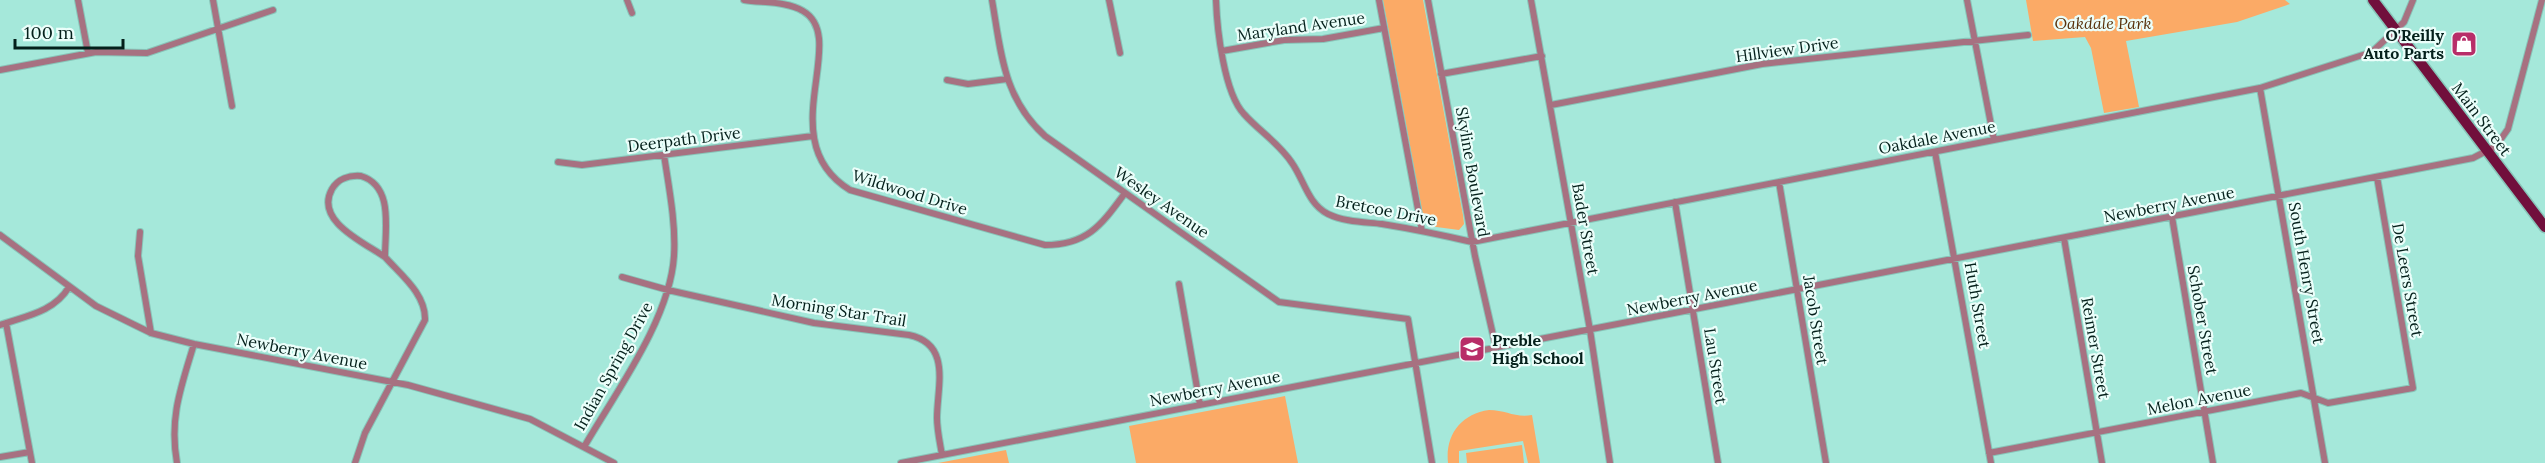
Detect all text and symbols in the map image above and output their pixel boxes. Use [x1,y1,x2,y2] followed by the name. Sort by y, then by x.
[1236,7,1367,45] street label: Maryland Avenue
[15,12,123,50] scale bar
[2054,13,2152,33] park label: Oakdale Park
[24,21,74,44] text: 100 m
[2363,25,2444,63] place label: O'Reilly Auto Parts
[2449,29,2479,59] shop icon: O'Reilly Auto Parts
[1734,32,1840,66] street label: Hillview Drive
[2448,78,2517,160] street label: Main Street
[1452,105,1494,239] street label: Skyline Boulevard
[1877,116,1998,158] street label: Oakdale Avenue
[626,122,742,156] street label: Deerpath Drive
[1111,162,1214,242] street label: Wesley Avenue
[850,165,970,219] street label: Wildwood Drive
[1568,181,1604,277] street label: Bader Street
[2102,181,2236,226] street label: Newberry Avenue
[1334,190,1438,230] street label: Bretcoe Drive
[2285,201,2329,346] street label: South Henry Street
[2388,222,2428,339] street label: De Leers Street
[1961,260,1996,350] street label: Huth Street
[2184,264,2223,377] street label: Schober Street
[1799,273,1833,367] street label: Jacob Street
[1625,274,1759,319] street label: Newberry Avenue
[770,289,908,331] street label: Morning Star Trail
[2077,296,2115,401] street label: Reimer Street
[569,298,657,434] street label: Indian Spring Drive
[1700,326,1732,406] street label: Lau Street
[235,329,369,374] street label: Newberry Avenue
[1492,330,1584,368] place label: Preble High School
[1457,334,1487,364] school or university icon: Preble High School
[1148,365,1282,410] street label: Newberry Avenue
[2145,379,2253,419] street label: Melon Avenue

